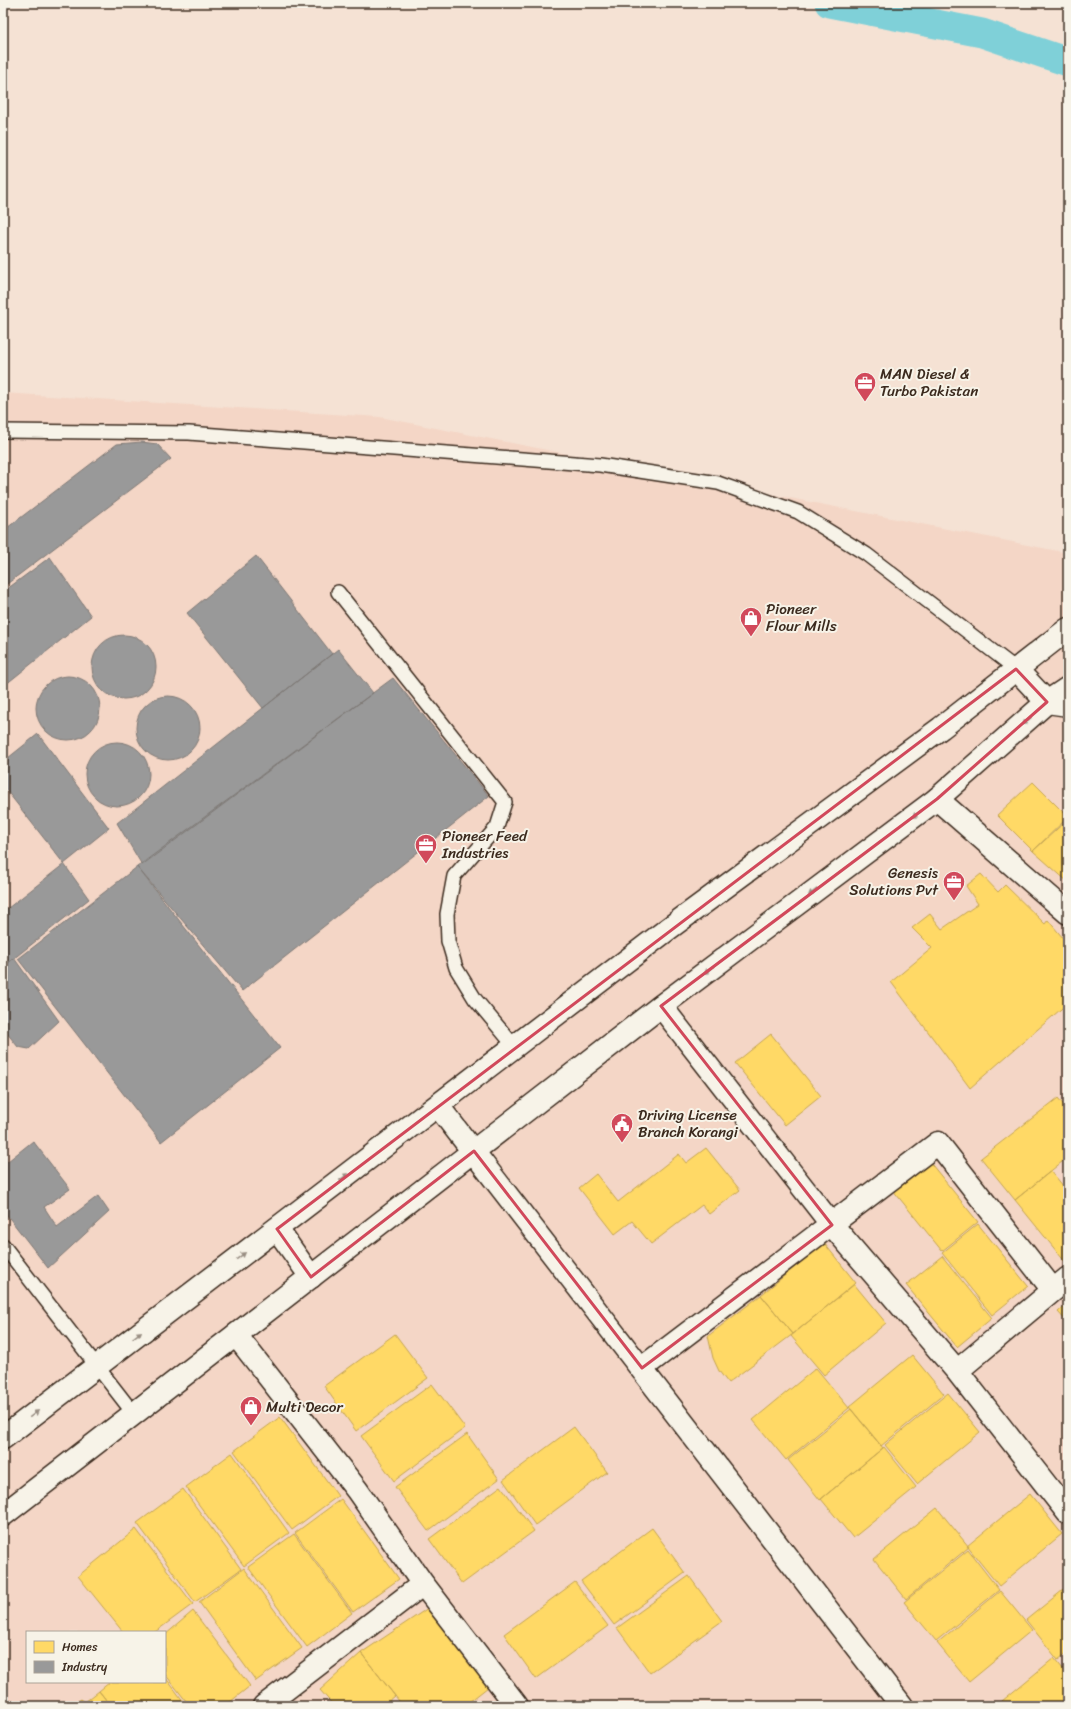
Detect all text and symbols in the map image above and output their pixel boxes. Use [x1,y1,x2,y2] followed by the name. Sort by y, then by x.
[880,361,978,404] place label: MAN Diesel & Turbo Pakistan
[852,370,878,403] office icon: MAN Diesel & Turbo Pakistan
[766,596,837,639] place label: Pioneer Flour Mills
[738,605,764,638] shop icon: Pioneer Flour Mills
[1021,716,1032,725] one-way arrow
[912,810,923,818] one-way arrow
[441,823,528,866] place label: Pioneer Feed Industries
[413,832,439,865] office icon: Pioneer Feed Industries
[849,860,939,903] place label: Genesis Solutions Pvt
[941,869,967,902] office icon: Genesis Solutions Pvt
[808,888,818,896] one-way arrow
[703,965,714,974] one-way arrow
[638,1102,739,1145] place label: Driving License Branch Korangi
[609,1111,635,1144] public building icon: Driving License Branch Korangi
[339,1173,350,1182] one-way arrow
[235,1252,246,1261] one-way arrow
[132,1331,143,1339] one-way arrow
[238,1394,264,1427] shop icon: Multi Decor
[266,1394,343,1420] place label: Multi Decor
[29,1410,39,1418] one-way arrow
[26,1631,166,1683] legend
[62,1636,98,1658] text: Homes
[61,1656,108,1678] text: Industry

